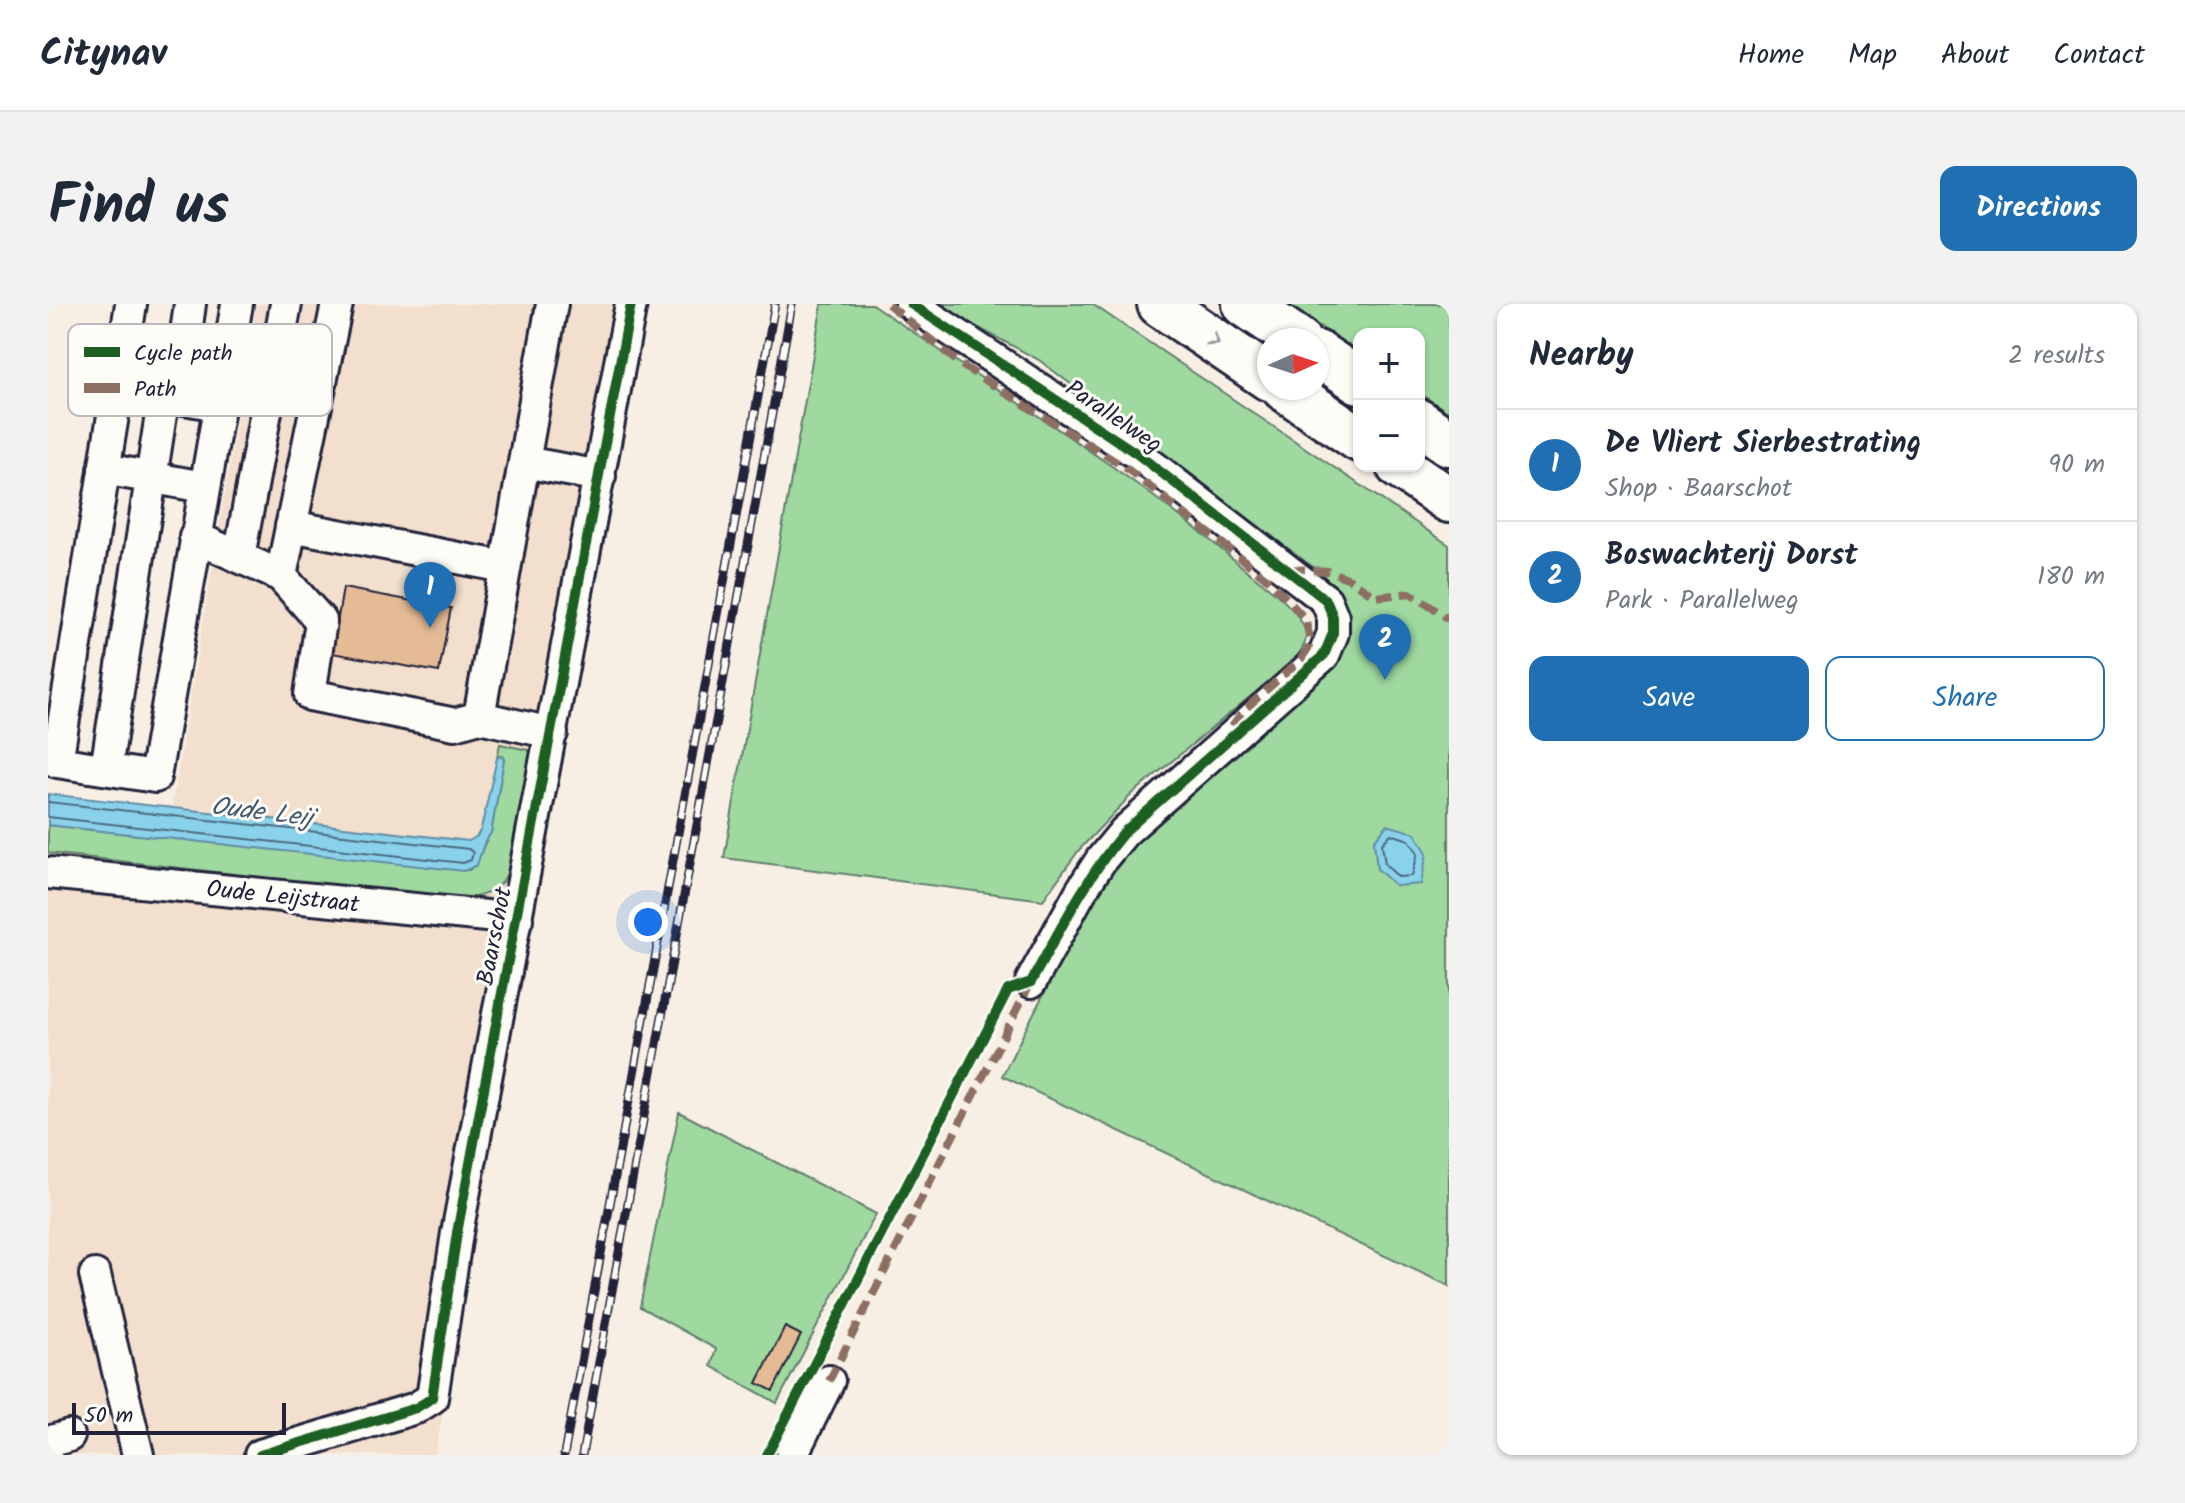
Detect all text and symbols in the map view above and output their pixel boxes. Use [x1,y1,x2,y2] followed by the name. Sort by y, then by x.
[40,25,167,85] text: Citynav
[1738,33,1804,78] text: Home
[1848,33,1897,78] text: Map
[1941,33,2009,78] text: About
[2053,33,2145,78] text: Contact
[48,163,229,253] text: Find us
[1940,166,2137,251] button: Directions
[68,324,332,416] legend
[1257,328,1329,400] north arrow
[1353,328,1425,472] map controls
[1353,328,1425,400] button: +
[1529,329,1634,383] text: Nearby
[1206,331,1220,346] one-way arrow
[2008,335,2105,377] text: 2 results
[134,337,233,372] text: Cycle path
[1057,370,1170,464] street label: Parallelweg
[134,373,177,408] text: Path
[1353,400,1425,472] button: −
[1605,420,1921,468] text: De Vliert Sierbestrating
[1551,444,1559,486] text: 1
[2048,444,2105,486] text: 90 m
[1605,468,1792,510] text: Shop · Baarschot
[1605,532,1858,580] text: Boswachterij Dorst
[1547,556,1563,598] text: 2
[2037,556,2105,598] text: 180 m
[404,562,456,628] pin: 1
[1605,580,1799,622] text: Park · Parallelweg
[1359,614,1411,680] pin: 2
[1529,656,1809,741] button: Save
[1825,656,2105,741] button: Share
[208,786,320,841] water label: Oude Leij
[204,870,362,925] street label: Oude Leijstraat
[467,883,524,989] street label: Baarschot
[628,902,668,942] your location
[72,1399,286,1435] scale bar
[84,1399,133,1434] text: 50 m

